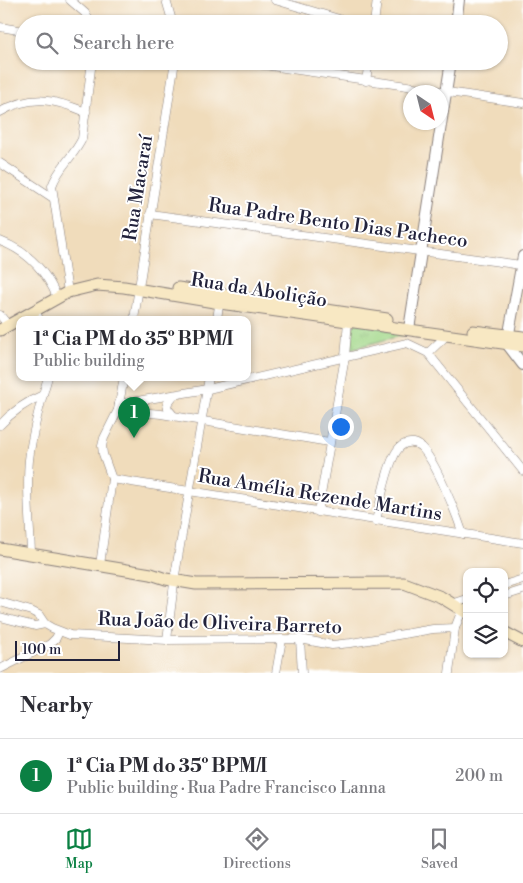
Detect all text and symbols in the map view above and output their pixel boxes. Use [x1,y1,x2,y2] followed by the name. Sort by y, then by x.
[15,15,508,70] search box
[33,29,61,57] icon: search
[73,31,174,55] text: Search here
[403,85,448,130] north arrow
[118,133,158,243] street label: Rua Macaraí
[207,193,469,253] street label: Rua Padre Bento Dias Pacheco
[189,267,329,313] street label: Rua da Abolição
[16,316,251,381] popup
[33,327,234,351] text: 1ª Cia PM do 35º BPM/I
[33,351,144,371] text: Public building
[118,397,150,438] pin: 1
[328,414,354,440] your location
[196,464,444,526] street label: Rua Amélia Rezende Martins
[463,568,508,658] map controls
[463,568,508,613] button: locate
[97,607,343,639] street label: Rua João de Oliveira Barreto
[463,613,508,658] button: layers
[15,638,120,661] scale bar
[22,641,61,659] text: 100 m
[20,693,93,719] text: Nearby
[67,754,267,778] text: 1ª Cia PM do 35º BPM/I
[32,766,40,786] text: 1
[455,766,503,786] text: 200 m
[67,778,386,798] text: Public building · Rua Padre Francisco Lanna
[65,825,93,873] tab: Map
[223,825,291,873] tab: Directions
[421,825,458,873] tab: Saved

